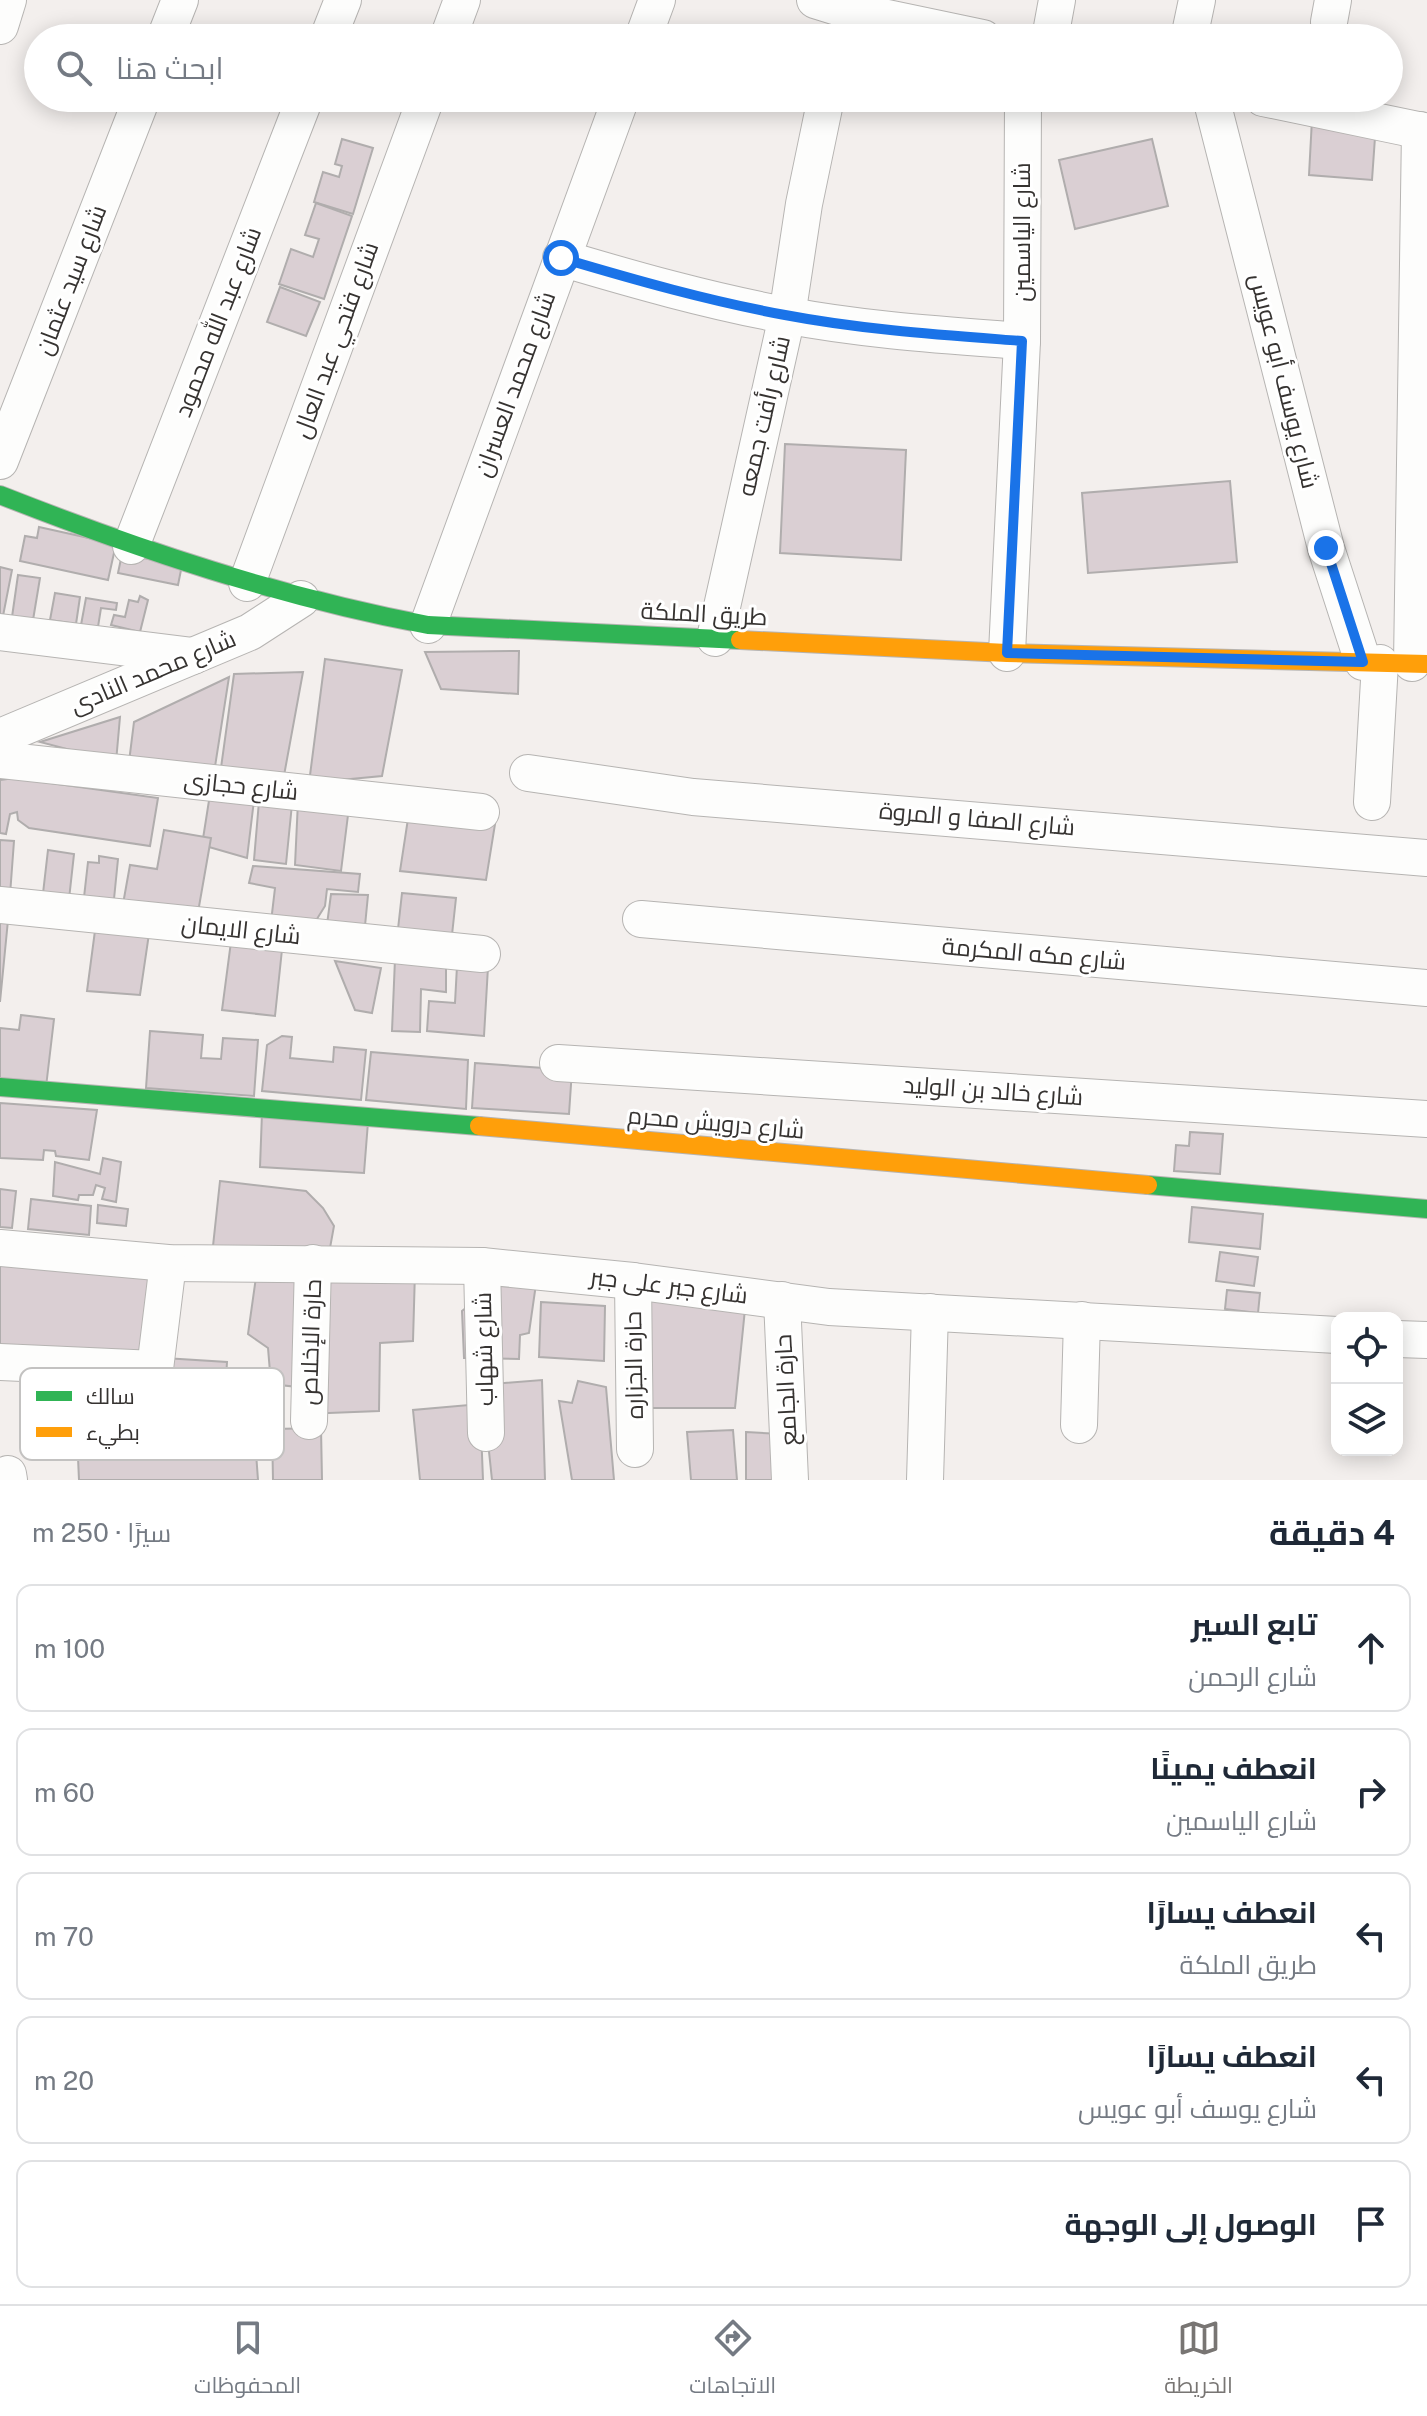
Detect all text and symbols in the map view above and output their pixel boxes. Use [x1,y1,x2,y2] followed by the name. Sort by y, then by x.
[24,24,1403,112] search box
[52,46,96,90] icon: search
[116,50,224,86] text: ابحث هنا
[1007,162,1038,302] street label: شارع الياسمين
[29,201,114,360] street label: شارع سيد عثمان
[167,222,269,422] street label: شارع عبد الله محمود
[287,238,389,444] street label: شارع فتحي عبد العال
[543,240,579,276] route start
[1242,270,1326,492] street label: شارع يوسف أبو عويس
[468,287,563,481] street label: شارع محمد العسران
[730,333,798,499] street label: شارع رأفت جمعه
[1308,530,1344,566] route end
[640,596,768,632] street label: طريق الملكة
[66,624,241,721] street label: شارع محمد النادى
[182,765,300,808] street label: شارع حجازى
[878,795,1076,844] street label: شارع الصفا و المروة
[180,909,302,952] street label: شارع الايمان
[941,931,1127,978] street label: شارع مكه المكرمة
[902,1070,1084,1113] street label: شارع خالد بن الوليد
[626,1100,806,1147] street label: شارع درويش محرم
[586,1261,750,1312] street label: شارع جبر على جبر
[294,1278,328,1406] street label: حارة الإخلاص
[468,1292,501,1406] street label: شارع شهاب
[618,1311,648,1419] street label: حارة الجزاره
[1331,1312,1403,1456] map controls
[1331,1312,1403,1384] button: locate
[768,1333,805,1447] street label: حارة الجامع
[20,1368,284,1460] legend
[86,1383,135,1409] text: سالك
[1331,1384,1403,1456] button: layers
[86,1419,140,1449] text: بطيء
[1269,1513,1395,1553] text: 4 دقيقة
[32,1517,171,1548] text: سيرًا · 250 m
[1191,1606,1317,1642] text: تابع السير
[1349,1626,1393,1670] icon: ahead
[34,1633,105,1664] text: 100 m
[1188,1661,1317,1692] text: شارع الرحمن
[1150,1750,1317,1786] text: انعطف يمينًا
[1349,1770,1393,1814] icon: right
[34,1777,95,1808] text: 60 m
[1166,1805,1317,1836] text: شارع الياسمين
[1147,1894,1317,1930] text: انعطف يسارًا
[1349,1914,1393,1958] icon: left
[34,1921,94,1952] text: 70 m
[1179,1949,1317,1980] text: طريق الملكة
[1147,2038,1317,2074] text: انعطف يسارًا
[1349,2058,1393,2102] icon: left
[34,2065,94,2096] text: 20 m
[1078,2093,1317,2124] text: شارع يوسف أبو عويس
[1349,2202,1393,2246] icon: arrive
[1064,2206,1317,2242] text: الوصول إلى الوجهة
[194,2316,301,2406] tab: المحفوظات
[689,2316,776,2406] tab: الاتجاهات
[1164,2316,1233,2406] tab: الخريطة

